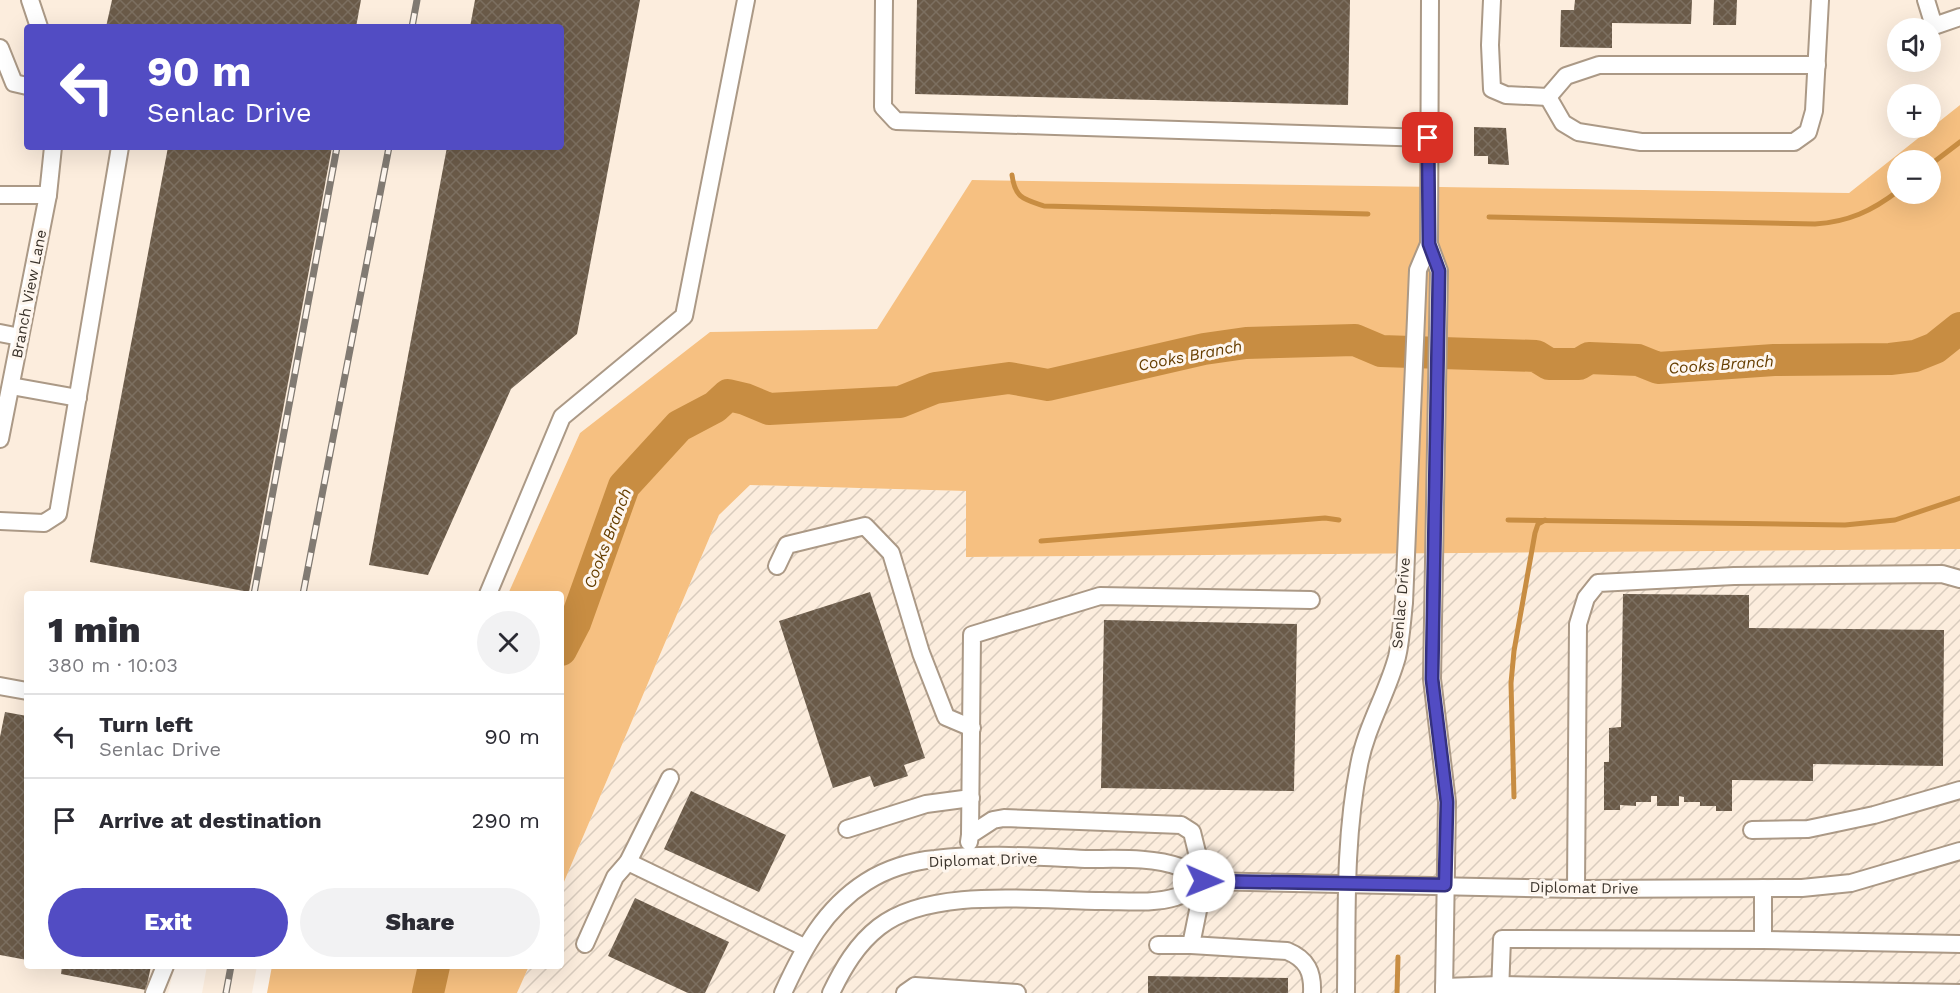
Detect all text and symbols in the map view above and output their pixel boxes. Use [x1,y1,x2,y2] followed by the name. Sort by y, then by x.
[1887,18,1941,204] map controls
[1887,18,1941,72] button: sound
[147,47,251,96] text: 90 m
[48,48,126,126] icon: left
[1887,84,1941,138] button: +
[147,97,312,129] text: Senlac Drive
[1402,112,1453,163] pin
[1411,121,1444,154] icon: arrive
[1887,150,1941,204] button: −
[8,228,50,360] street label: Branch View Lane
[1136,336,1244,375] water label: Cooks Branch
[1668,351,1774,378] water label: Cooks Branch
[580,485,635,591] water label: Cooks Branch
[1388,557,1414,649] street label: Senlac Drive
[48,609,141,651] text: 1 min
[477,611,540,674] button: close
[48,653,178,677] text: 380 m · 10:03
[99,712,193,737] text: Turn left
[48,720,81,753] icon: left
[484,724,540,749] text: 90 m
[99,737,221,761] text: Senlac Drive
[48,804,81,837] icon: arrive
[99,808,322,833] text: Arrive at destination
[471,808,540,833] text: 290 m
[928,849,1038,871] street label: Diplomat Drive
[1172,849,1236,913] position arrow
[1529,878,1639,898] street label: Diplomat Drive
[48,888,288,957] button: Exit
[300,888,540,957] button: Share

